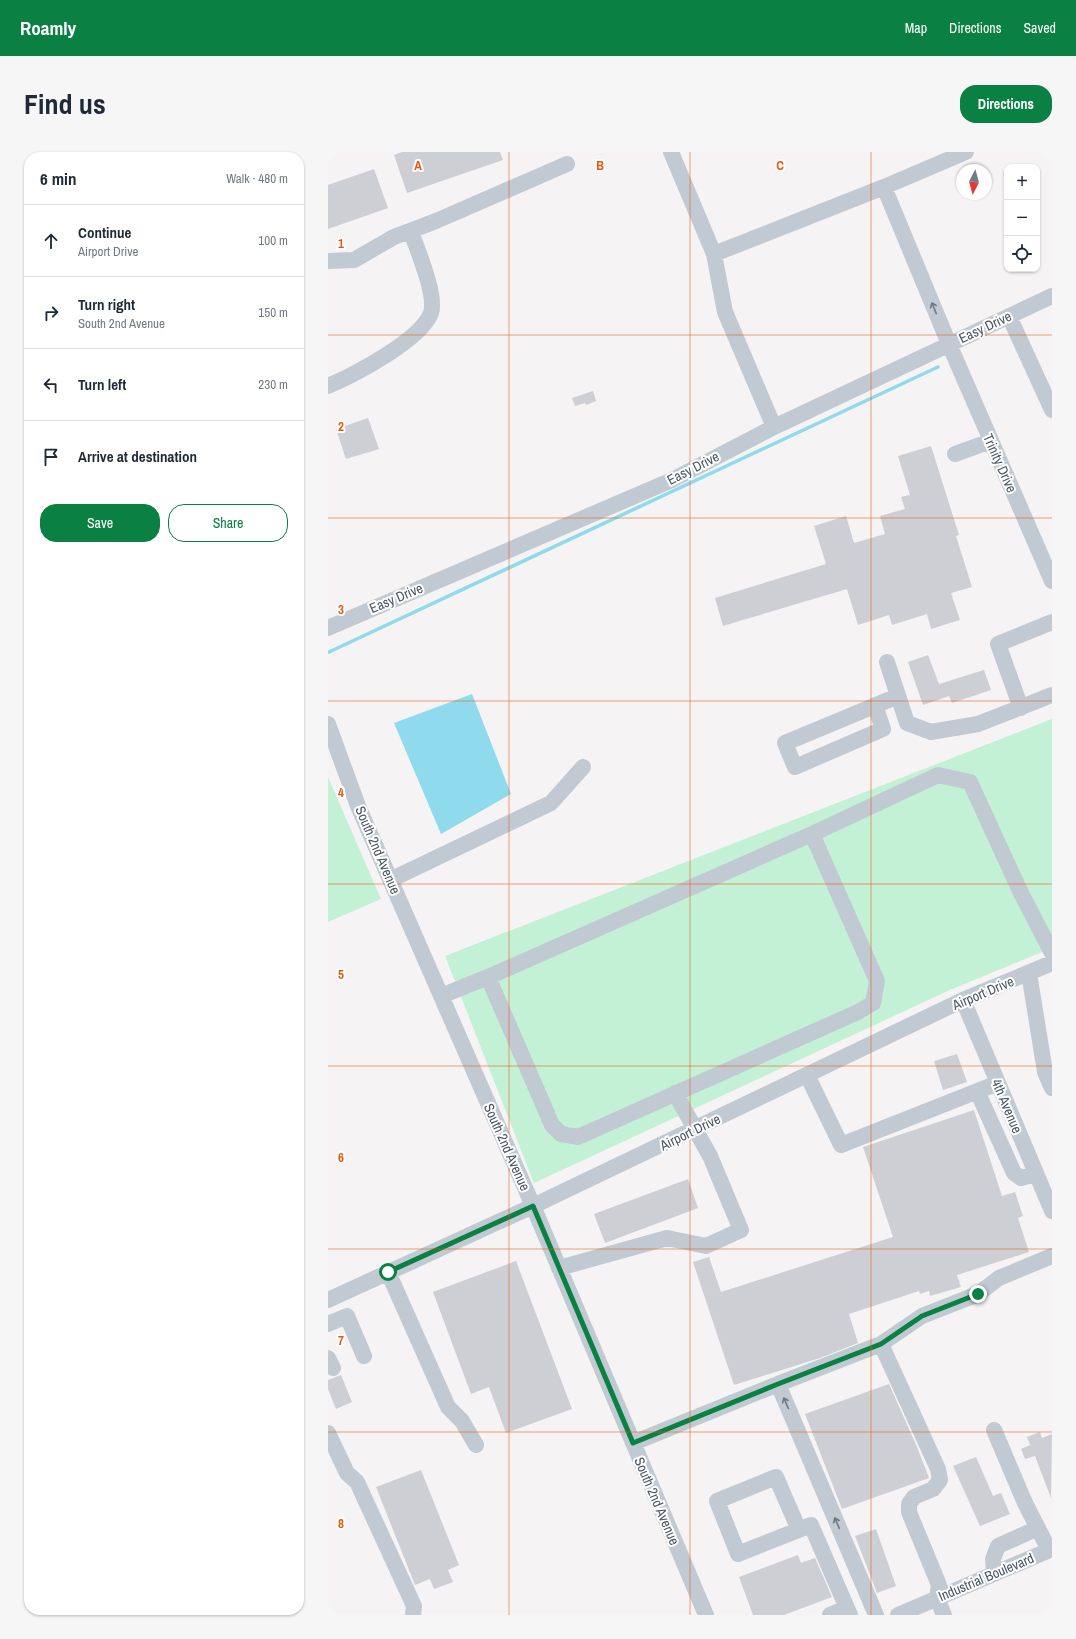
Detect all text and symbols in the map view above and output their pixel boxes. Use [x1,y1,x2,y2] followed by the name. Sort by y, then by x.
[20,15,76,41] text: Roamly
[905,19,927,37] text: Map
[949,19,1001,37] text: Directions
[1023,19,1056,37] text: Saved
[24,85,106,123] text: Find us
[960,85,1052,123] button: Directions
[414,157,422,174] text: A
[596,157,604,174] text: B
[776,157,784,174] text: C
[956,164,992,200] north arrow
[1004,164,1040,272] map controls
[1004,164,1040,200] button: +
[40,167,76,190] text: 6 min
[226,170,288,187] text: Walk · 480 m
[1004,200,1040,236] button: −
[78,222,131,243] text: Continue
[40,230,62,252] icon: ahead
[258,232,288,249] text: 100 m
[338,235,344,252] text: 1
[1004,236,1040,272] button: locate
[78,243,138,260] text: Airport Drive
[78,294,135,315] text: Turn right
[40,302,62,324] icon: right
[930,302,937,314] one-way arrow
[258,304,288,321] text: 150 m
[956,307,1014,347] street label: Easy Drive
[78,315,165,332] text: South 2nd Avenue
[40,374,62,396] icon: left
[78,374,126,395] text: Turn left
[258,376,288,393] text: 230 m
[338,418,344,435] text: 2
[979,431,1021,495] street label: Trinity Drive
[40,446,62,468] icon: arrive
[78,446,197,467] text: Arrive at destination
[664,447,722,489] street label: Easy Drive
[40,504,160,542] button: Save
[168,504,288,542] button: Share
[367,579,425,617] street label: Easy Drive
[338,601,344,618] text: 3
[338,784,344,801] text: 4
[351,803,405,897] street label: South 2nd Avenue
[338,966,344,983] text: 5
[949,972,1016,1014] street label: Airport Drive
[988,1076,1026,1136] street label: 4th Avenue
[480,1101,534,1193] street label: South 2nd Avenue
[656,1110,723,1155] street label: Airport Drive
[338,1149,344,1166] text: 6
[379,1263,397,1281] route start
[969,1285,987,1303] route end
[338,1332,344,1349] text: 7
[782,1397,789,1409] one-way arrow
[630,1454,684,1548] street label: South 2nd Avenue
[338,1515,344,1532] text: 8
[832,1517,840,1529] one-way arrow
[935,1549,1037,1605] street label: Industrial Boulevard

